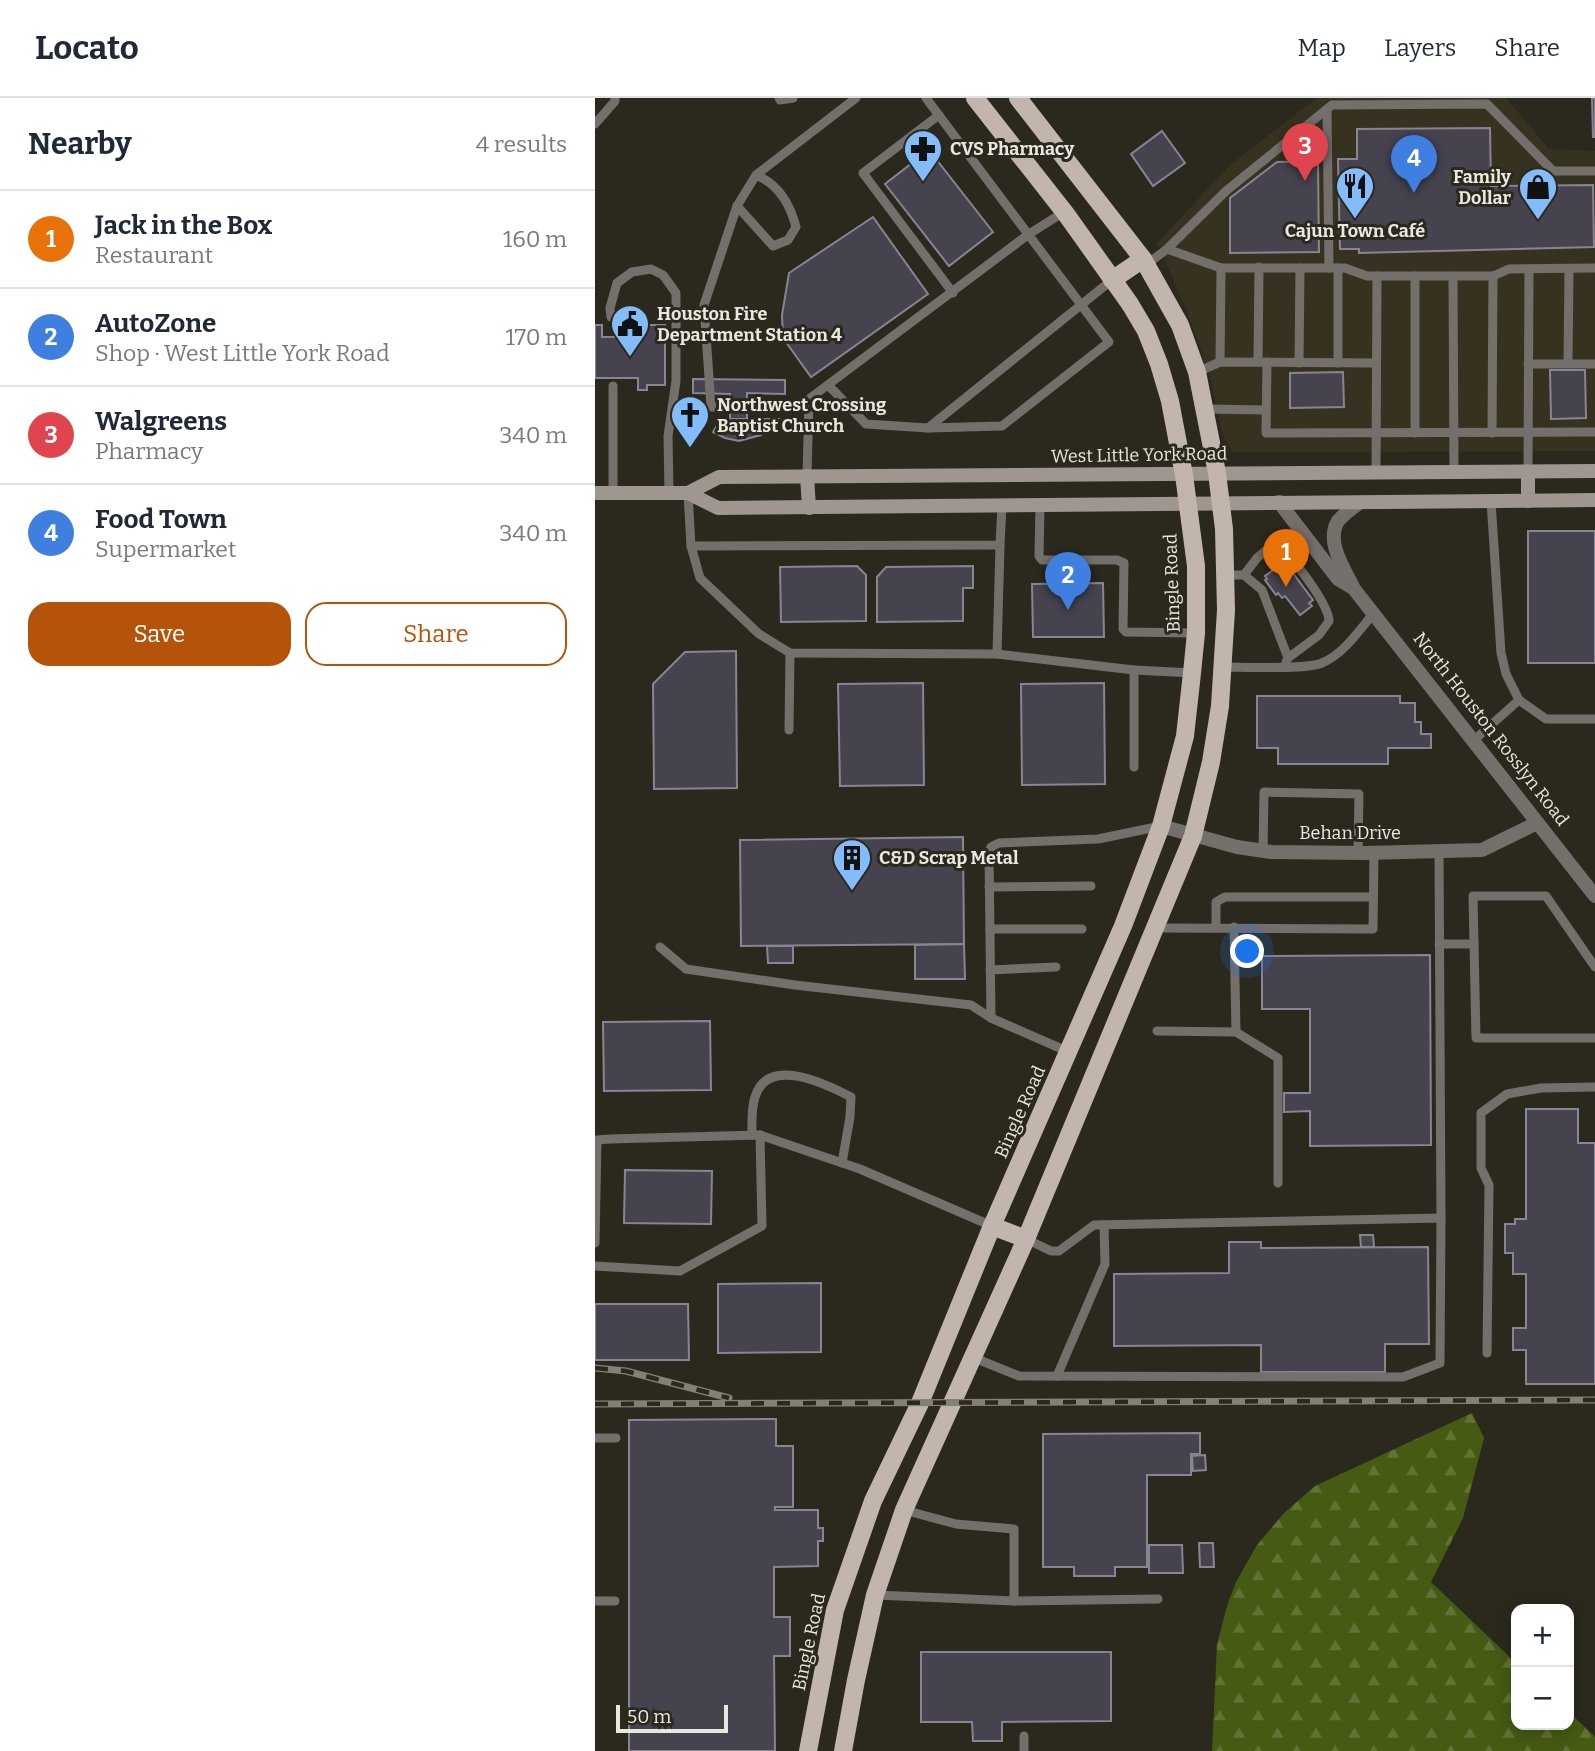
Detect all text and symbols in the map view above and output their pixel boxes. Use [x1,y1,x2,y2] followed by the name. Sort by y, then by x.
[35,28,139,68] text: Locato
[1298,34,1346,62] text: Map
[1384,34,1456,62] text: Layers
[1494,34,1560,62] text: Share
[1282,123,1328,181] pin: 3
[28,126,132,162] text: Nearby
[902,128,944,183] pharmacy icon: CVS Pharmacy
[476,130,567,158] text: 4 results
[1391,135,1437,193] pin: 4
[950,138,1075,160] place label: CVS Pharmacy
[1334,165,1376,220] restaurant icon: Cajun Town Café
[1453,166,1512,209] place label: Family Dollar
[1517,166,1559,221] shop icon: Family Dollar
[95,210,272,241] text: Jack in the Box
[1285,220,1425,242] place label: Cajun Town Café
[46,225,56,253] text: 1
[503,225,567,253] text: 160 m
[95,241,213,269] text: Restaurant
[609,303,651,358] public building icon: Houston Fire Department Station 4
[657,303,842,346] place label: Houston Fire Department Station 4
[95,308,216,339] text: AutoZone
[45,323,57,351] text: 2
[505,323,567,351] text: 170 m
[95,339,390,367] text: Shop · West Little York Road
[669,394,711,449] church icon: Northwest Crossing Baptist Church
[717,394,887,437] place label: Northwest Crossing Baptist Church
[95,406,227,437] text: Walgreens
[44,421,58,449] text: 3
[499,421,567,449] text: 340 m
[95,437,203,465] text: Pharmacy
[1051,442,1228,468] street label: West Little York Road
[95,504,227,535] text: Food Town
[44,519,58,547] text: 4
[499,519,567,547] text: 340 m
[1263,529,1309,587] pin: 1
[1159,533,1185,633] street label: Bingle Road
[95,535,236,563] text: Supermarket
[1045,552,1091,610] pin: 2
[28,602,291,666] button: Save
[305,602,567,666] button: Share
[1409,628,1574,831] street label: North Houston Rosslyn Road
[1299,822,1401,844] street label: Behan Drive
[831,837,873,892] building icon: C&D Scrap Metal
[879,847,1019,869] place label: C&D Scrap Metal
[1230,934,1264,968] your location
[990,1062,1050,1162] street label: Bingle Road
[788,1591,830,1693] street label: Bingle Road
[1511,1604,1574,1730] map controls
[1511,1604,1574,1667] button: +
[1511,1667,1574,1730] button: −
[616,1702,728,1734] scale bar
[627,1705,671,1728] text: 50 m

